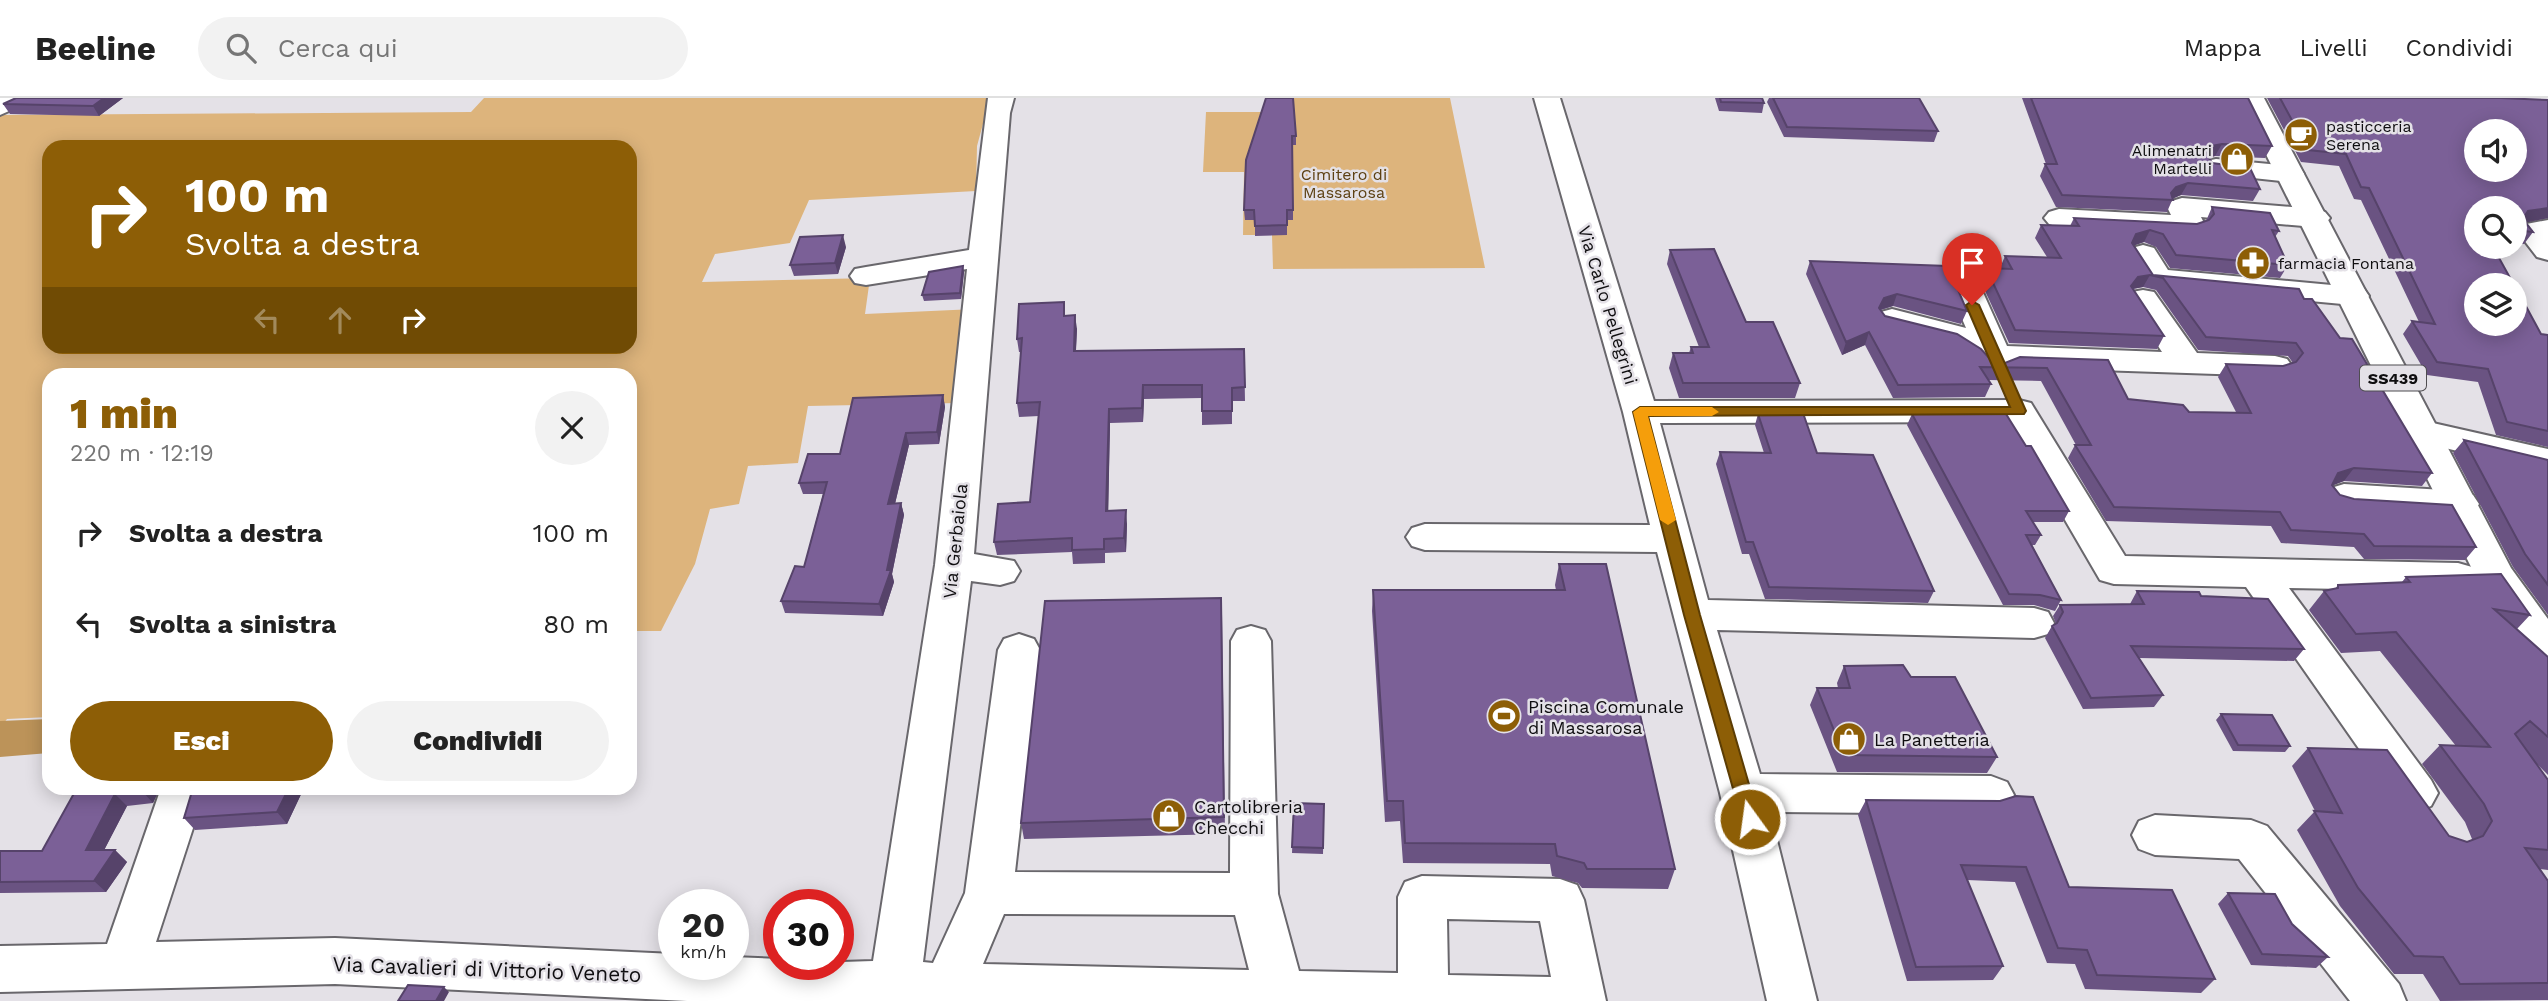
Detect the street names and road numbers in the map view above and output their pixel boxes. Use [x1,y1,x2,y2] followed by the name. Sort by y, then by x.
[1574,223,1642,387] street label: Via Carlo Pellegrini
[2360,366,2426,390] road number: SS439
[939,482,971,600] street label: Via Gerbaiola
[332,951,642,987] street label: Via Cavalieri di Vittorio Veneto

